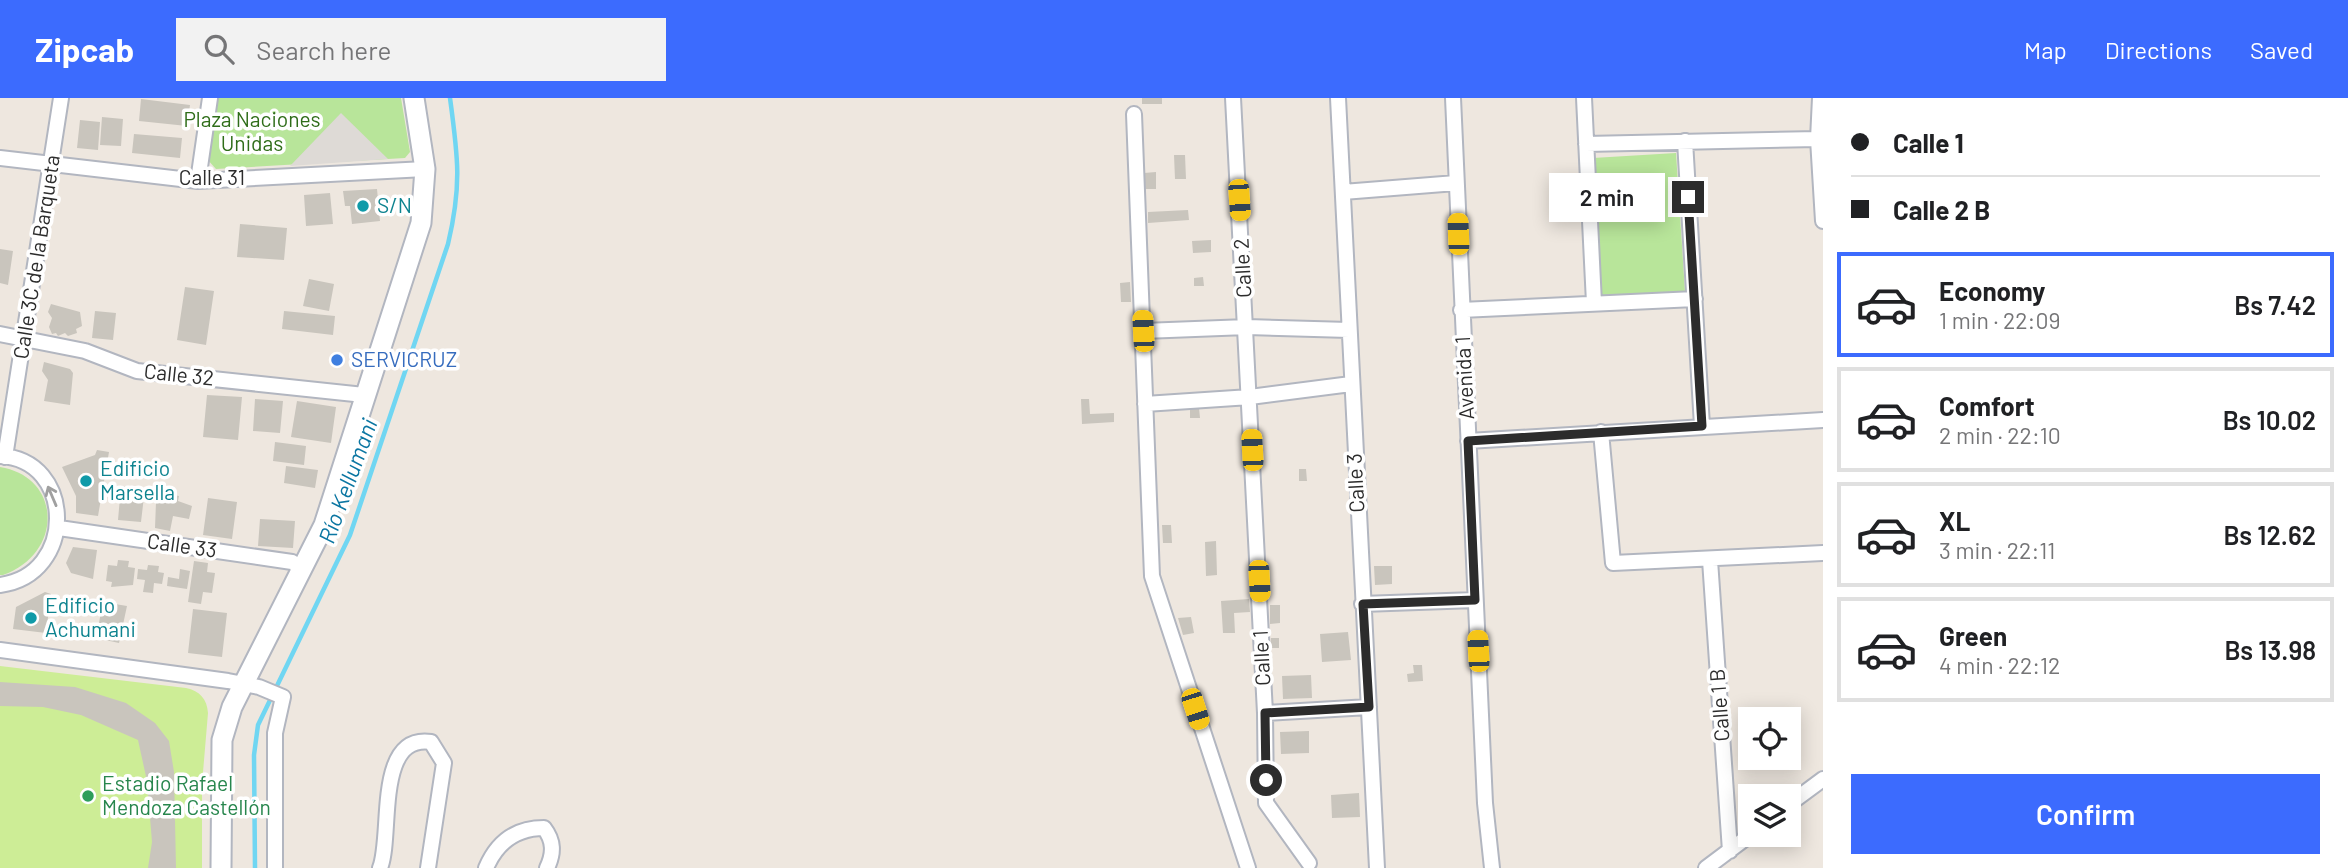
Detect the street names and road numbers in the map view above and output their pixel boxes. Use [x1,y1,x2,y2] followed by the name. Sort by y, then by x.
[7,153,64,361] street label: Calle 3C de la Barqueta
[179,164,245,189] street label: Calle 31
[1227,238,1256,299] street label: Calle 2
[1449,336,1478,420] street label: Avenida 1
[143,357,216,390] street label: Calle 32
[1340,453,1369,513] street label: Calle 3
[146,527,219,562] street label: Calle 33
[1247,630,1274,687] street label: Calle 1
[1703,668,1734,742] street label: Calle 1 B

